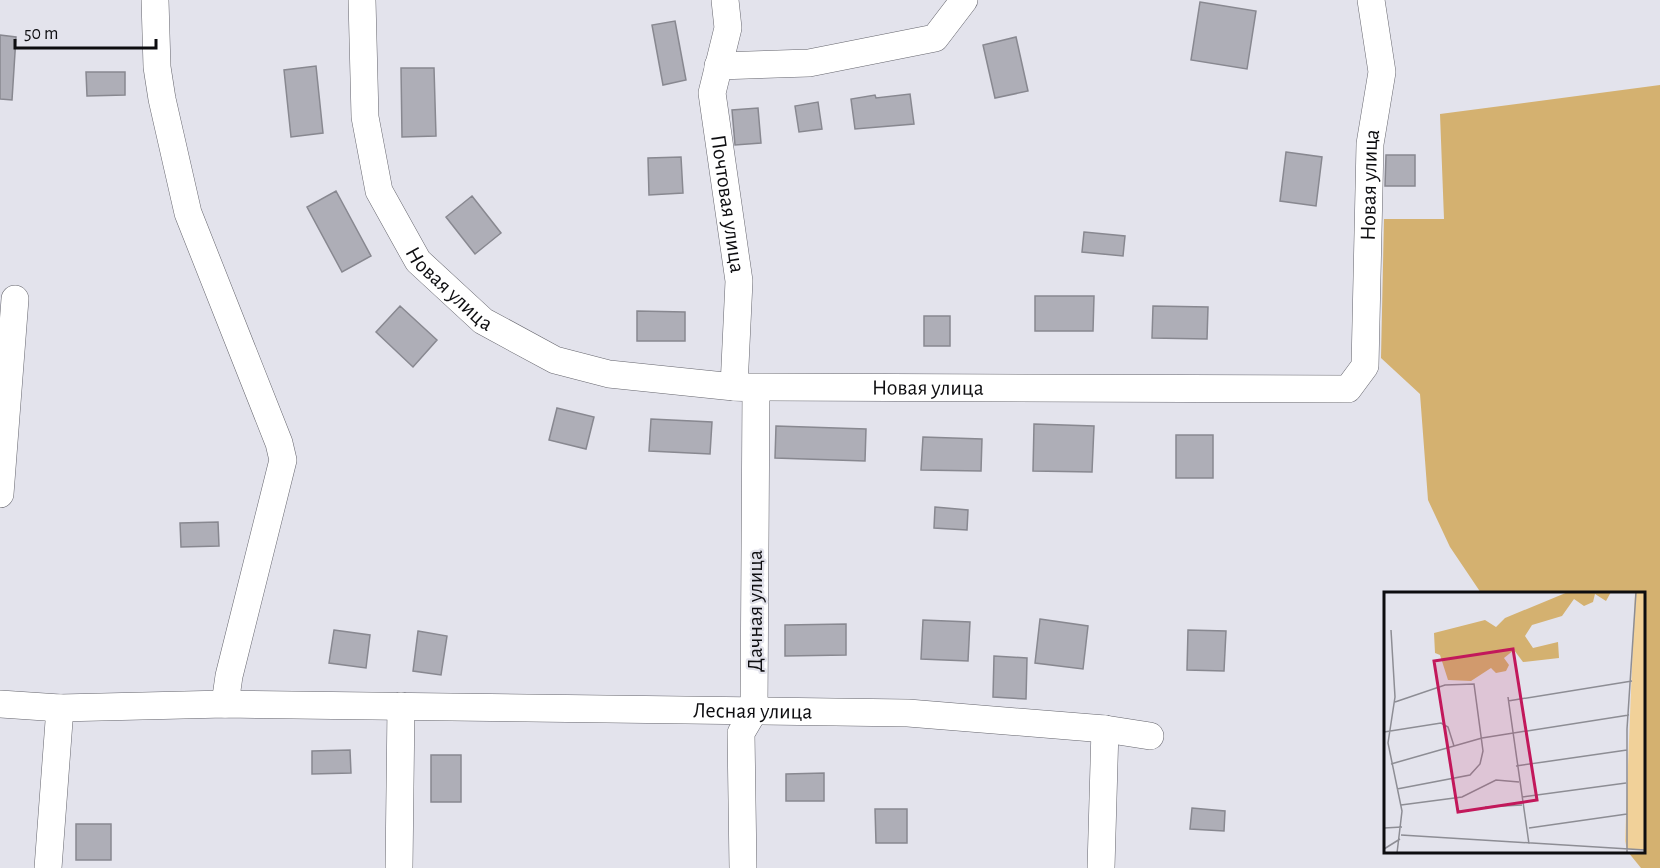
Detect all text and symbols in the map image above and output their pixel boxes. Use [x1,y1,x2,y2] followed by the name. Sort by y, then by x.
[15,12,156,50] scale bar
[24,25,58,43] text: 50 m
[1357,127,1383,241] street label: Новая улица
[707,133,749,274] street label: Почтовая улица
[401,243,496,335] street label: Новая улица
[872,376,984,399] street label: Новая улица
[744,550,766,672] street label: Дачная улица
[1384,592,1645,853] inset map
[693,699,813,723] street label: Лесная улица

